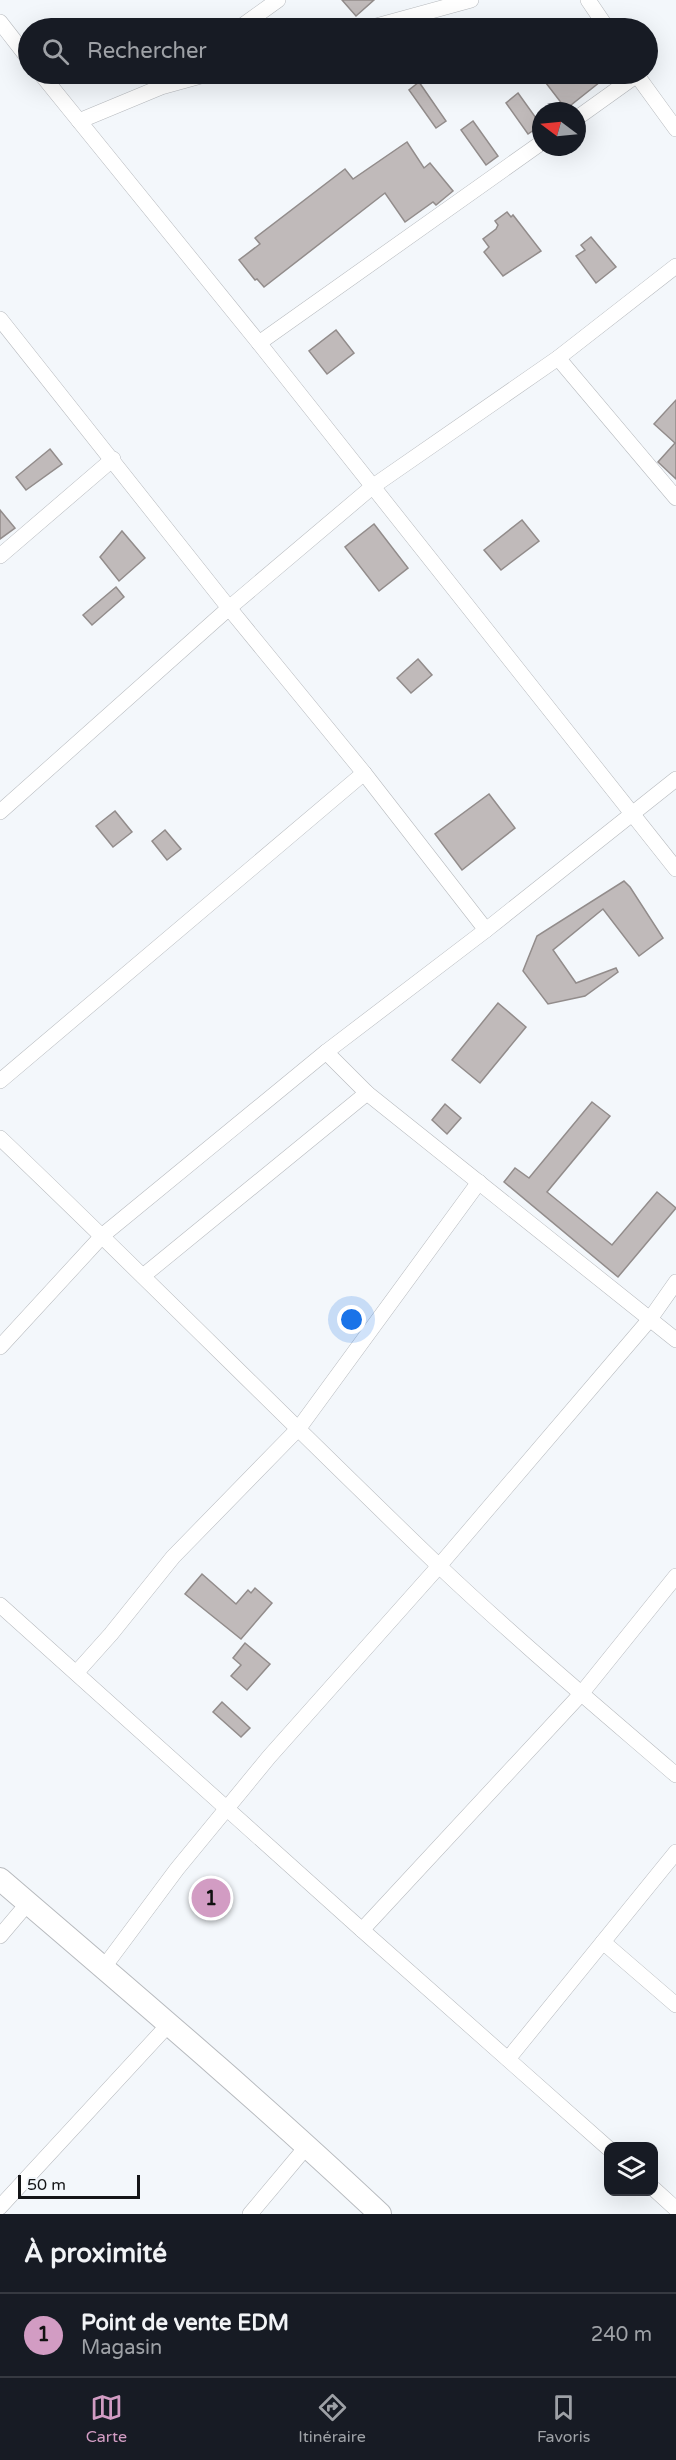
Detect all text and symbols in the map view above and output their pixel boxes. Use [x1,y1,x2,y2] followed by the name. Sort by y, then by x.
[18,18,658,84] search box
[39,35,72,68] icon: search
[87,38,207,64] text: Rechercher
[532,102,586,156] north arrow
[337,1305,366,1334] your location
[192,1876,230,1920] pin: 1
[604,2142,658,2196] map controls
[604,2142,658,2196] button: layers
[18,2172,140,2200] scale bar
[27,2175,66,2195] text: 50 m
[24,2238,167,2269] text: À proximité
[81,2310,289,2336] text: Point de vente EDM
[37,2323,50,2347] text: 1
[591,2323,652,2347] text: 240 m
[81,2336,162,2360] text: Magasin
[86,2391,127,2447] tab: Carte
[298,2391,366,2447] tab: Itinéraire
[537,2391,590,2447] tab: Favoris

